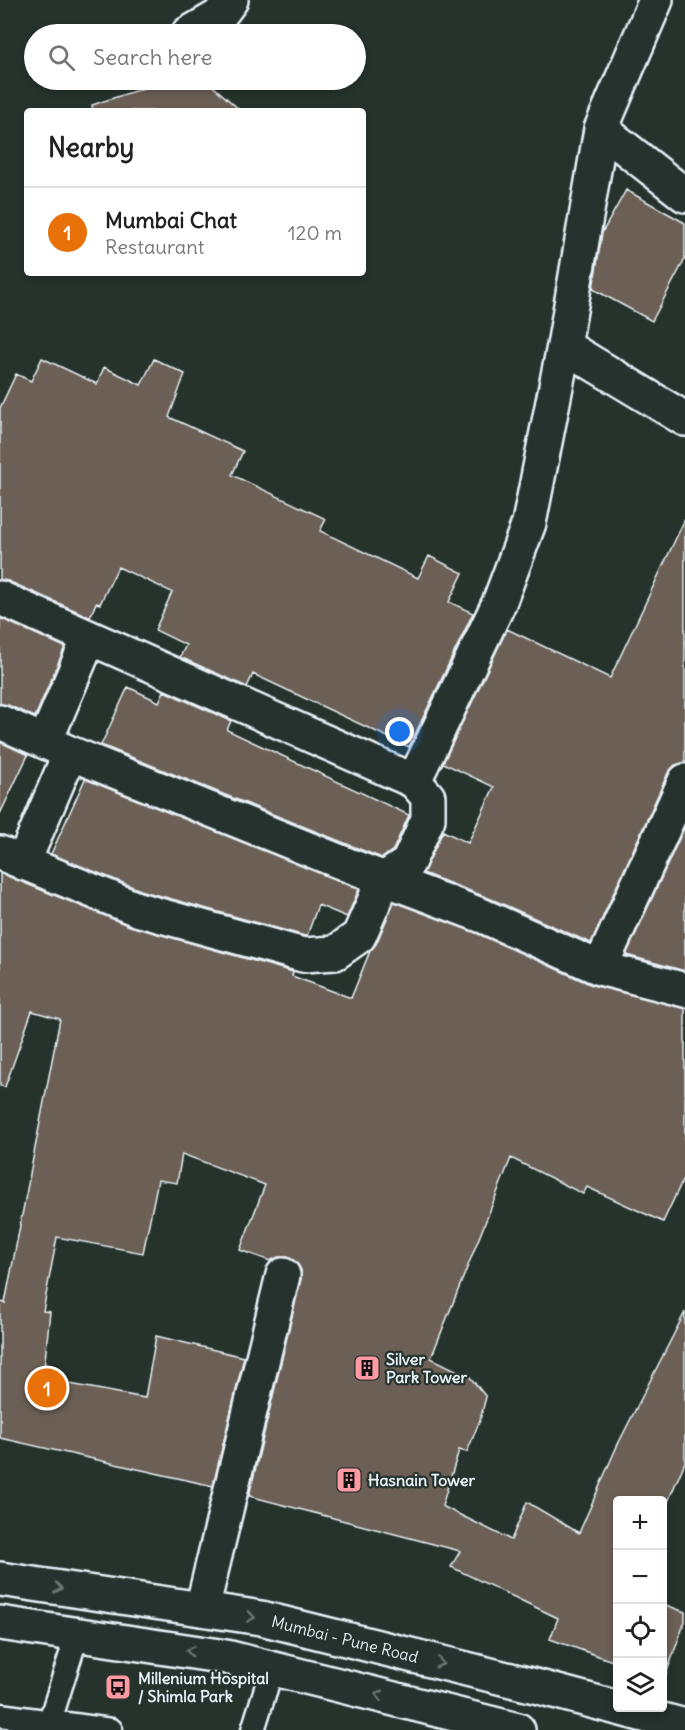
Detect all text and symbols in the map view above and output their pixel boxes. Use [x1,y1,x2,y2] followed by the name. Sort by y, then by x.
[24,24,366,90] search box
[45,41,78,74] icon: search
[93,43,212,71] text: Search here
[48,131,134,164] text: Nearby
[105,206,237,234] text: Mumbai Chat
[64,220,71,245] text: 1
[288,220,342,245] text: 120 m
[105,234,204,259] text: Restaurant
[385,717,414,746] your location
[386,1349,467,1387] place label: Silver Park Tower
[352,1353,382,1383] building icon: Silver Park Tower
[28,1366,66,1410] pin: 1
[334,1465,364,1495] building icon: Hasnain Tower
[368,1470,475,1490] place label: Hasnain Tower
[613,1496,667,1712] map controls
[613,1496,667,1550] button: +
[613,1550,667,1604] button: −
[53,1581,62,1593] one-way arrow
[613,1604,667,1658] button: locate
[246,1610,255,1622] one-way arrow
[270,1611,420,1667] street label: Mumbai - Pune Road
[185,1646,194,1658] one-way arrow
[435,1655,445,1668] one-way arrow
[613,1658,667,1712] button: layers
[138,1668,269,1706] place label: Millenium Hospital / Shimla Park
[103,1672,133,1702] bus stop icon: Millenium Hospital / Shimla Park
[375,1690,385,1703] one-way arrow

